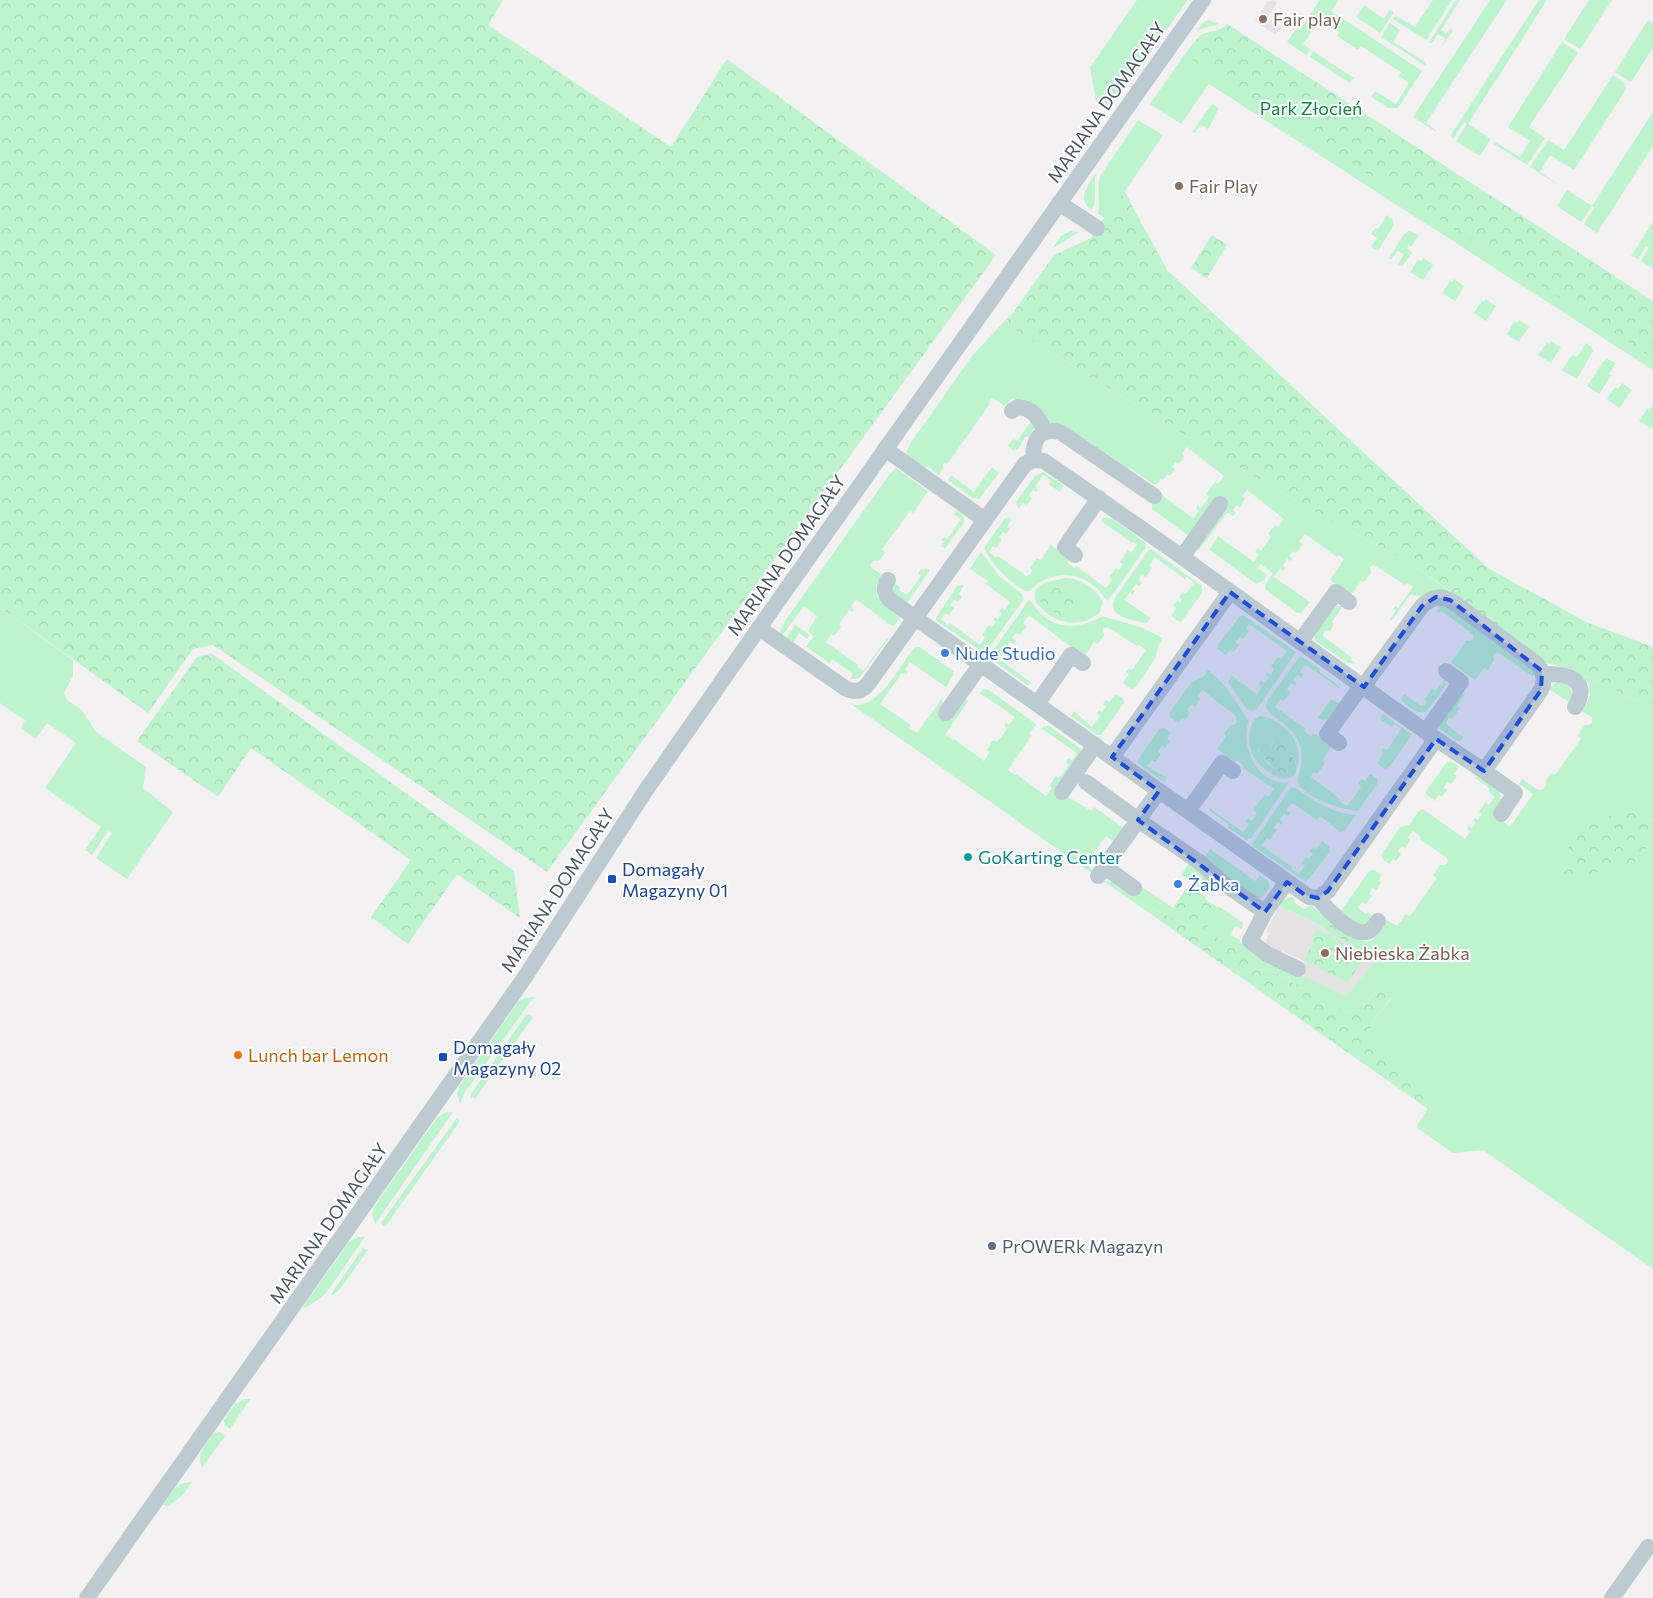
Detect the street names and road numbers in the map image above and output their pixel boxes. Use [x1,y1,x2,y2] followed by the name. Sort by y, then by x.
[1042,17,1170,187] street label: MARIANA DOMAGAŁY
[722,470,850,640] street label: MARIANA DOMAGAŁY
[496,804,618,976] street label: MARIANA DOMAGAŁY
[264,1138,392,1308] street label: MARIANA DOMAGAŁY

